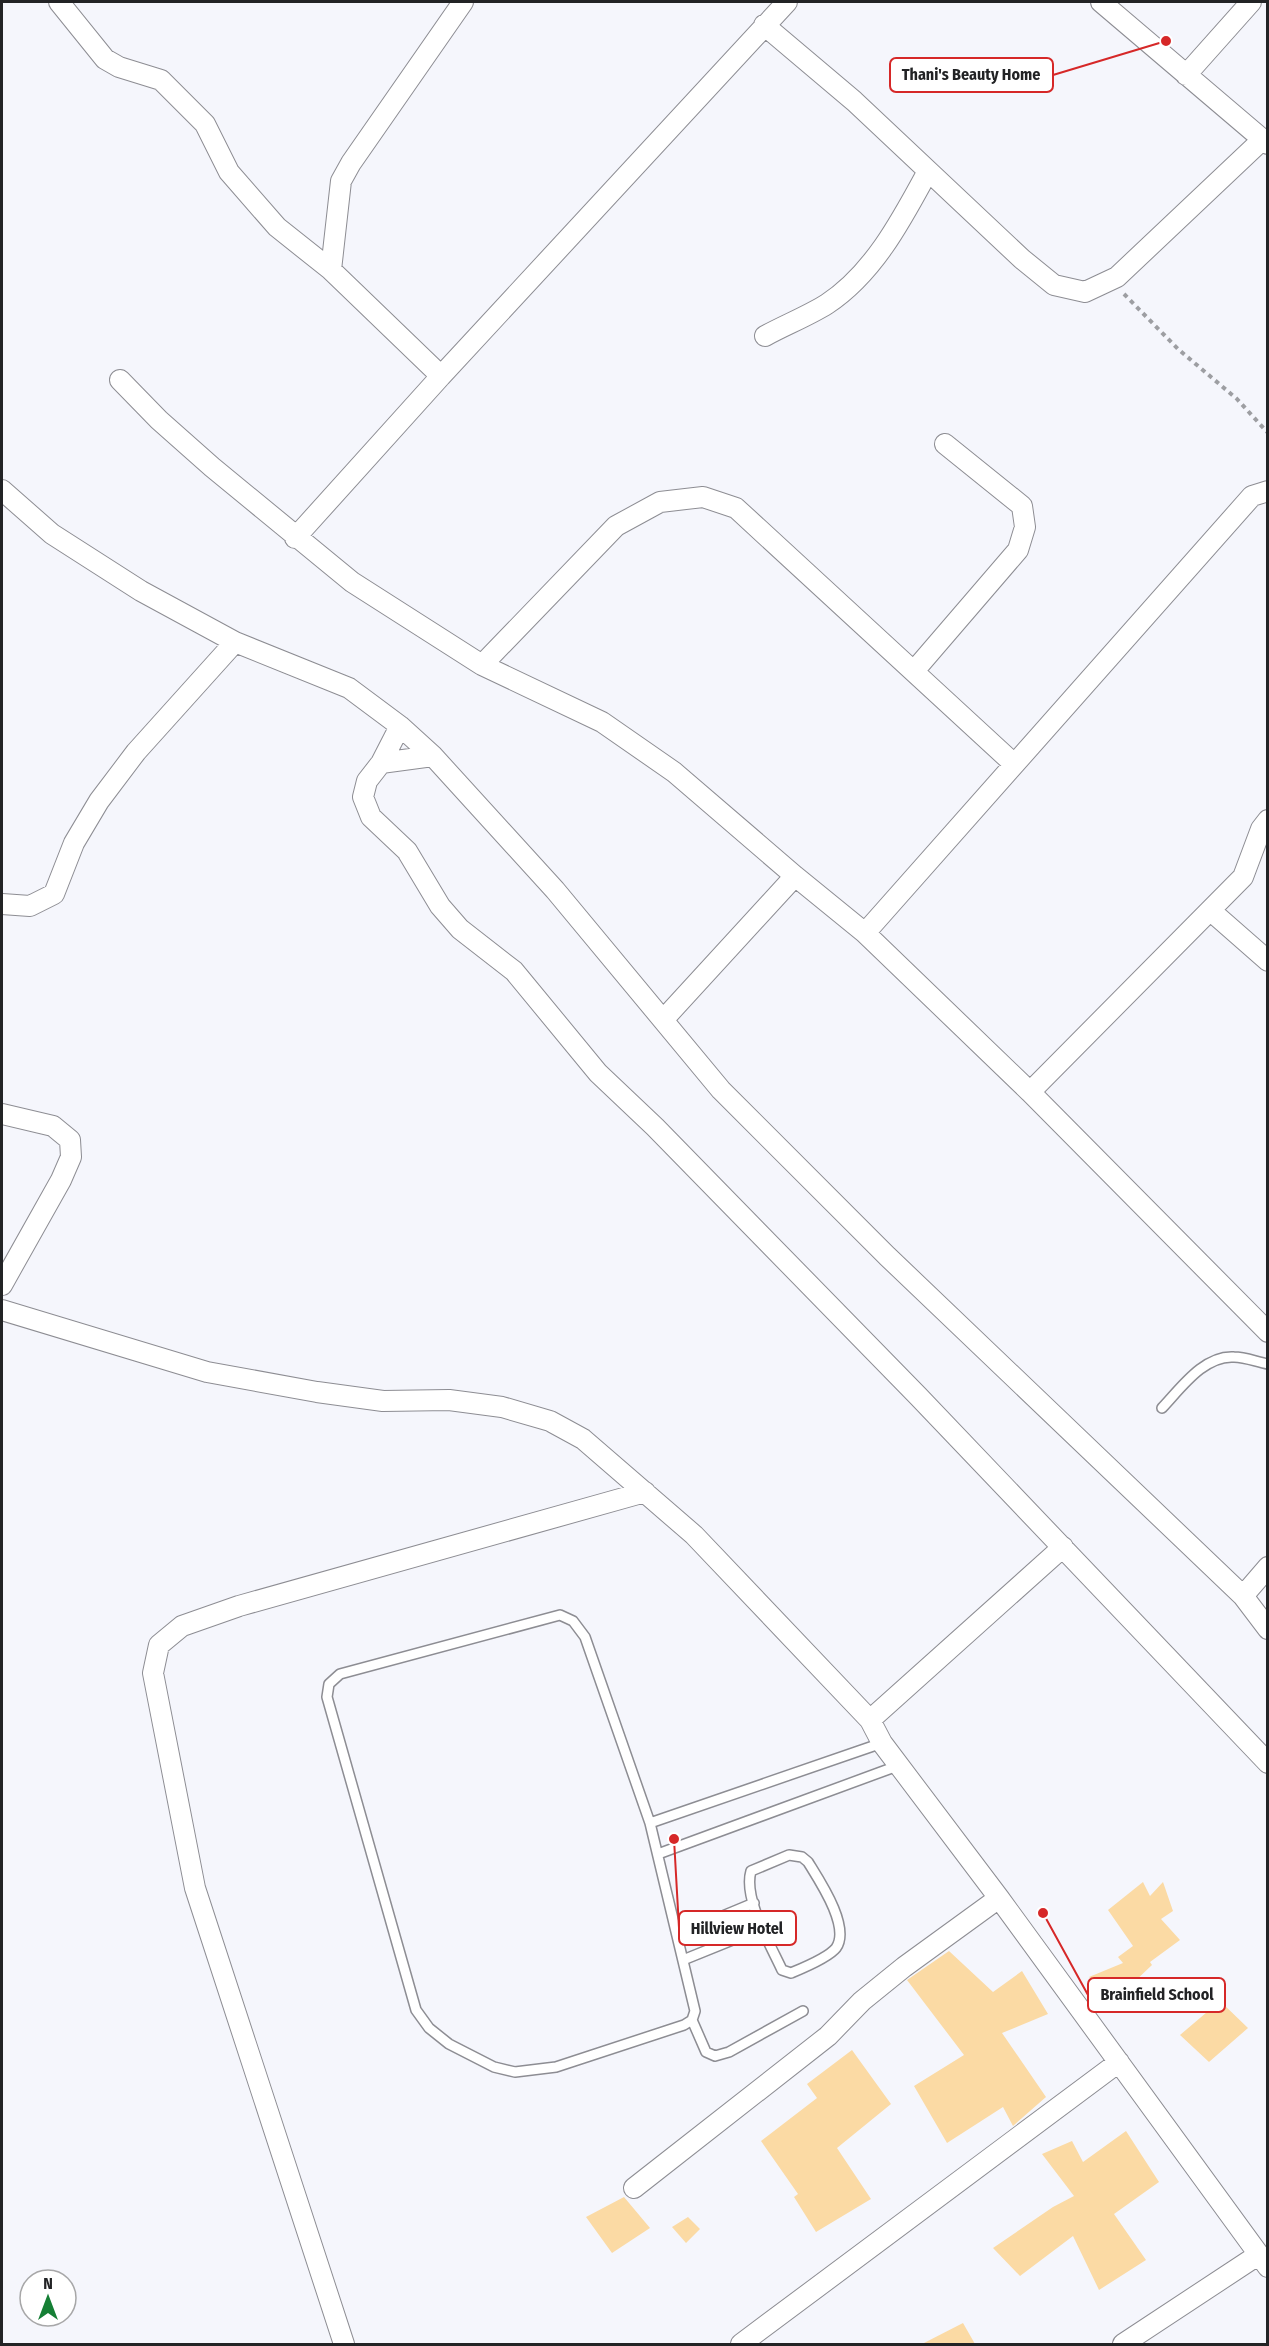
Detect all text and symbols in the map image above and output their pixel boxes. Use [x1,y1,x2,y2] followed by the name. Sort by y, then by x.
[890,58,1053,92] callout: Thani's Beauty Home
[902,65,1040,84] text: Thani's Beauty Home
[679,1911,796,1945] callout: Hillview Hotel
[691,1919,784,1938] text: Hillview Hotel
[1088,1978,1225,2012] callout: Brainfield School
[1100,1985,1214,2004] text: Brainfield School
[18,2268,78,2328] north arrow
[43,2274,53,2293] text: N

